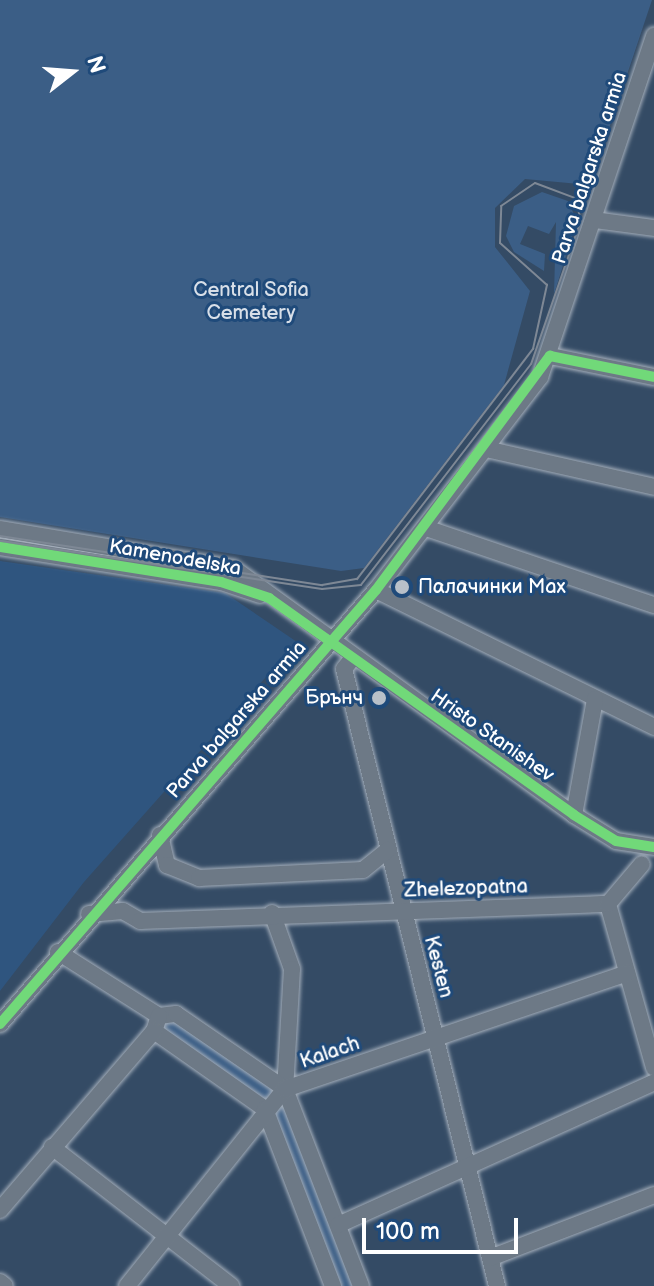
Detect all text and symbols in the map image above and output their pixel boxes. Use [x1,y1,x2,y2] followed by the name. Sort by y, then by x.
[32,32,112,112] north arrow
[80,53,111,77] text: N
[548,69,632,267] street label: Parva balgarska armia
[193,279,309,326] park label: Central Sofia Cemetery
[107,535,243,581] street label: Kamenodelska
[418,575,566,599] place label: Палачинки Max
[393,578,411,596] marker: Палачинки Max
[162,636,312,804] street label: Parva balgarska armia
[425,684,559,788] street label: Hristo Stanishev
[305,686,363,710] place label: Брънч
[370,689,388,707] marker: Брънч
[404,875,528,903] street label: Zhelezopatna
[418,933,458,1001] street label: Kesten
[297,1032,363,1074] street label: Kalach
[366,1202,522,1252] scale bar
[376,1217,440,1246] text: 100 m

